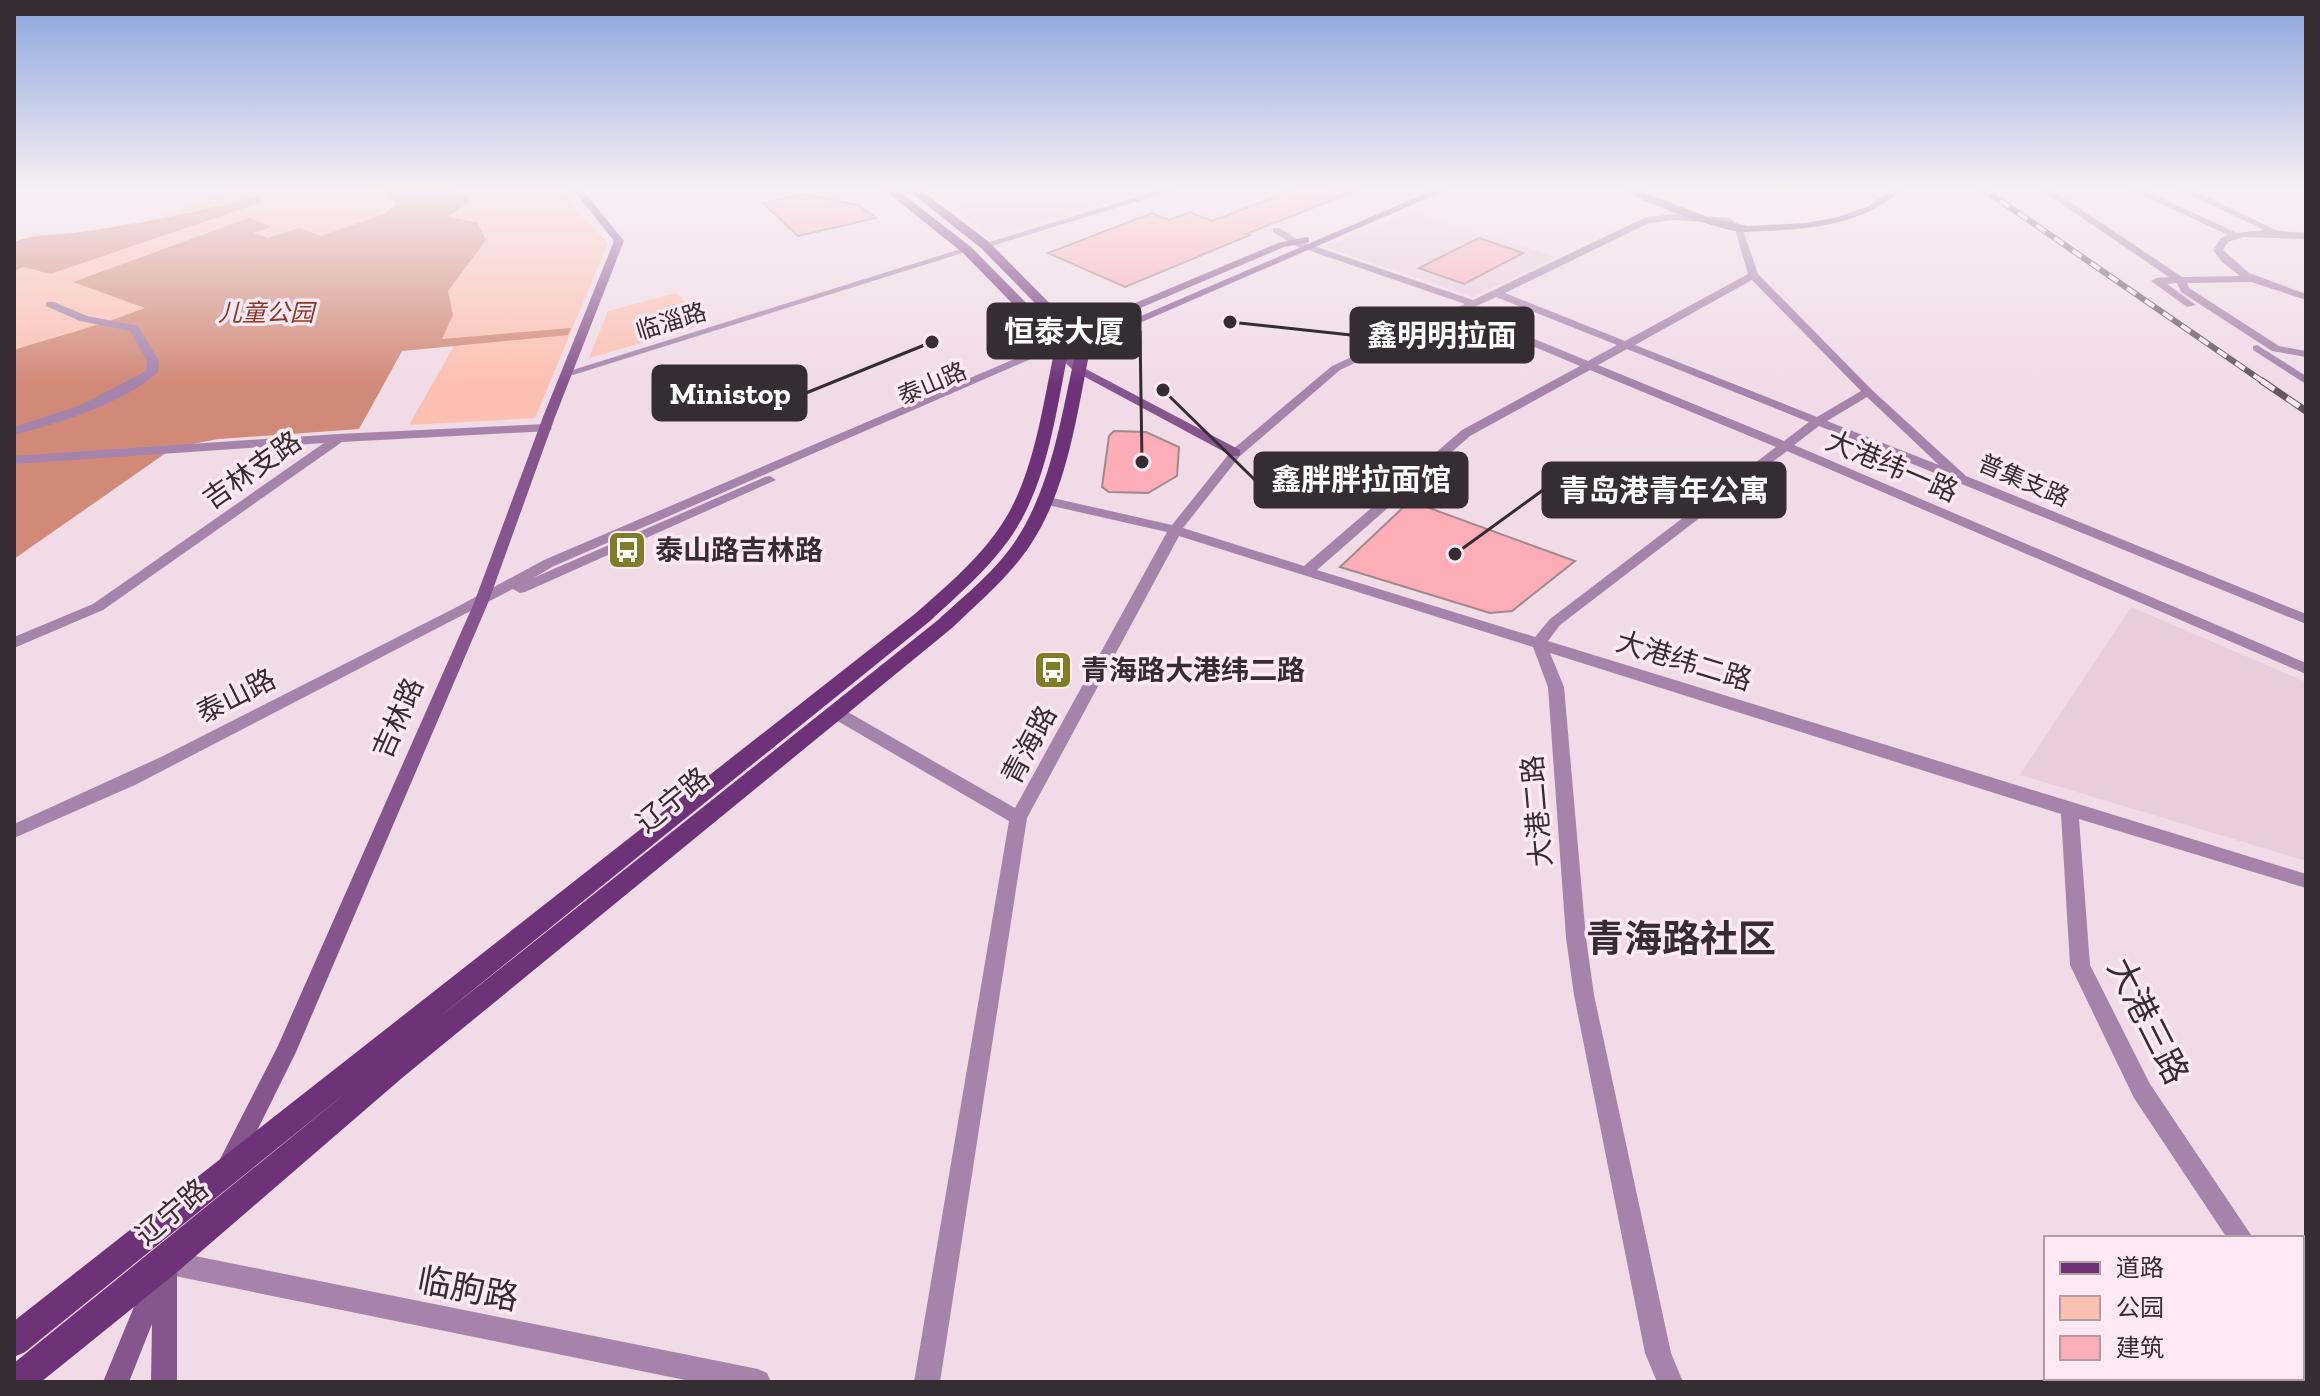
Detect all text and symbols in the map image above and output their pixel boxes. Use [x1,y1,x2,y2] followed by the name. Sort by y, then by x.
[632,297,710,345] street label: 临淄路
[218,298,317,327] park label: 儿童公园
[988,304,1140,358] callout: 恒泰大厦
[1351,308,1533,362] callout: 鑫明明拉面
[1004,314,1124,350] text: 恒泰大厦
[1367,318,1517,354] text: 鑫明明拉面
[893,356,971,410] street label: 泰山路
[653,366,806,420] callout: Ministop
[669,376,791,412] text: Ministop
[1821,423,1963,509] street label: 大港纬一路
[197,424,307,516] street label: 吉林支路
[1974,448,2074,512] street label: 普集支路
[1255,453,1467,507] callout: 鑫胖胖拉面馆
[1271,462,1451,498] text: 鑫胖胖拉面馆
[1543,463,1785,517] callout: 青岛港青年公寓
[1559,473,1769,509] text: 青岛港青年公寓
[606,529,648,571] bus stop icon: 泰山路吉林路
[655,534,823,567] place label: 泰山路吉林路
[1612,625,1756,697] street label: 大港纬二路
[1032,649,1074,691] bus stop icon: 青海路大港纬二路
[1081,654,1305,687] place label: 青海路大港纬二路
[191,662,281,730] street label: 泰山路
[366,673,430,763] street label: 吉林路
[995,700,1063,790] street label: 青海路
[1516,754,1558,868] street label: 大港二路
[630,761,716,839] street label: 辽宁路
[1586,916,1776,962] district label: 青海路社区
[2099,951,2197,1091] street label: 大港三路
[129,1172,215,1252] street label: 辽宁路
[2044,1236,2304,1380] legend
[2116,1253,2164,1282] text: 道路
[414,1259,522,1319] street label: 临朐路
[2116,1293,2164,1322] text: 公园
[2116,1333,2164,1362] text: 建筑

